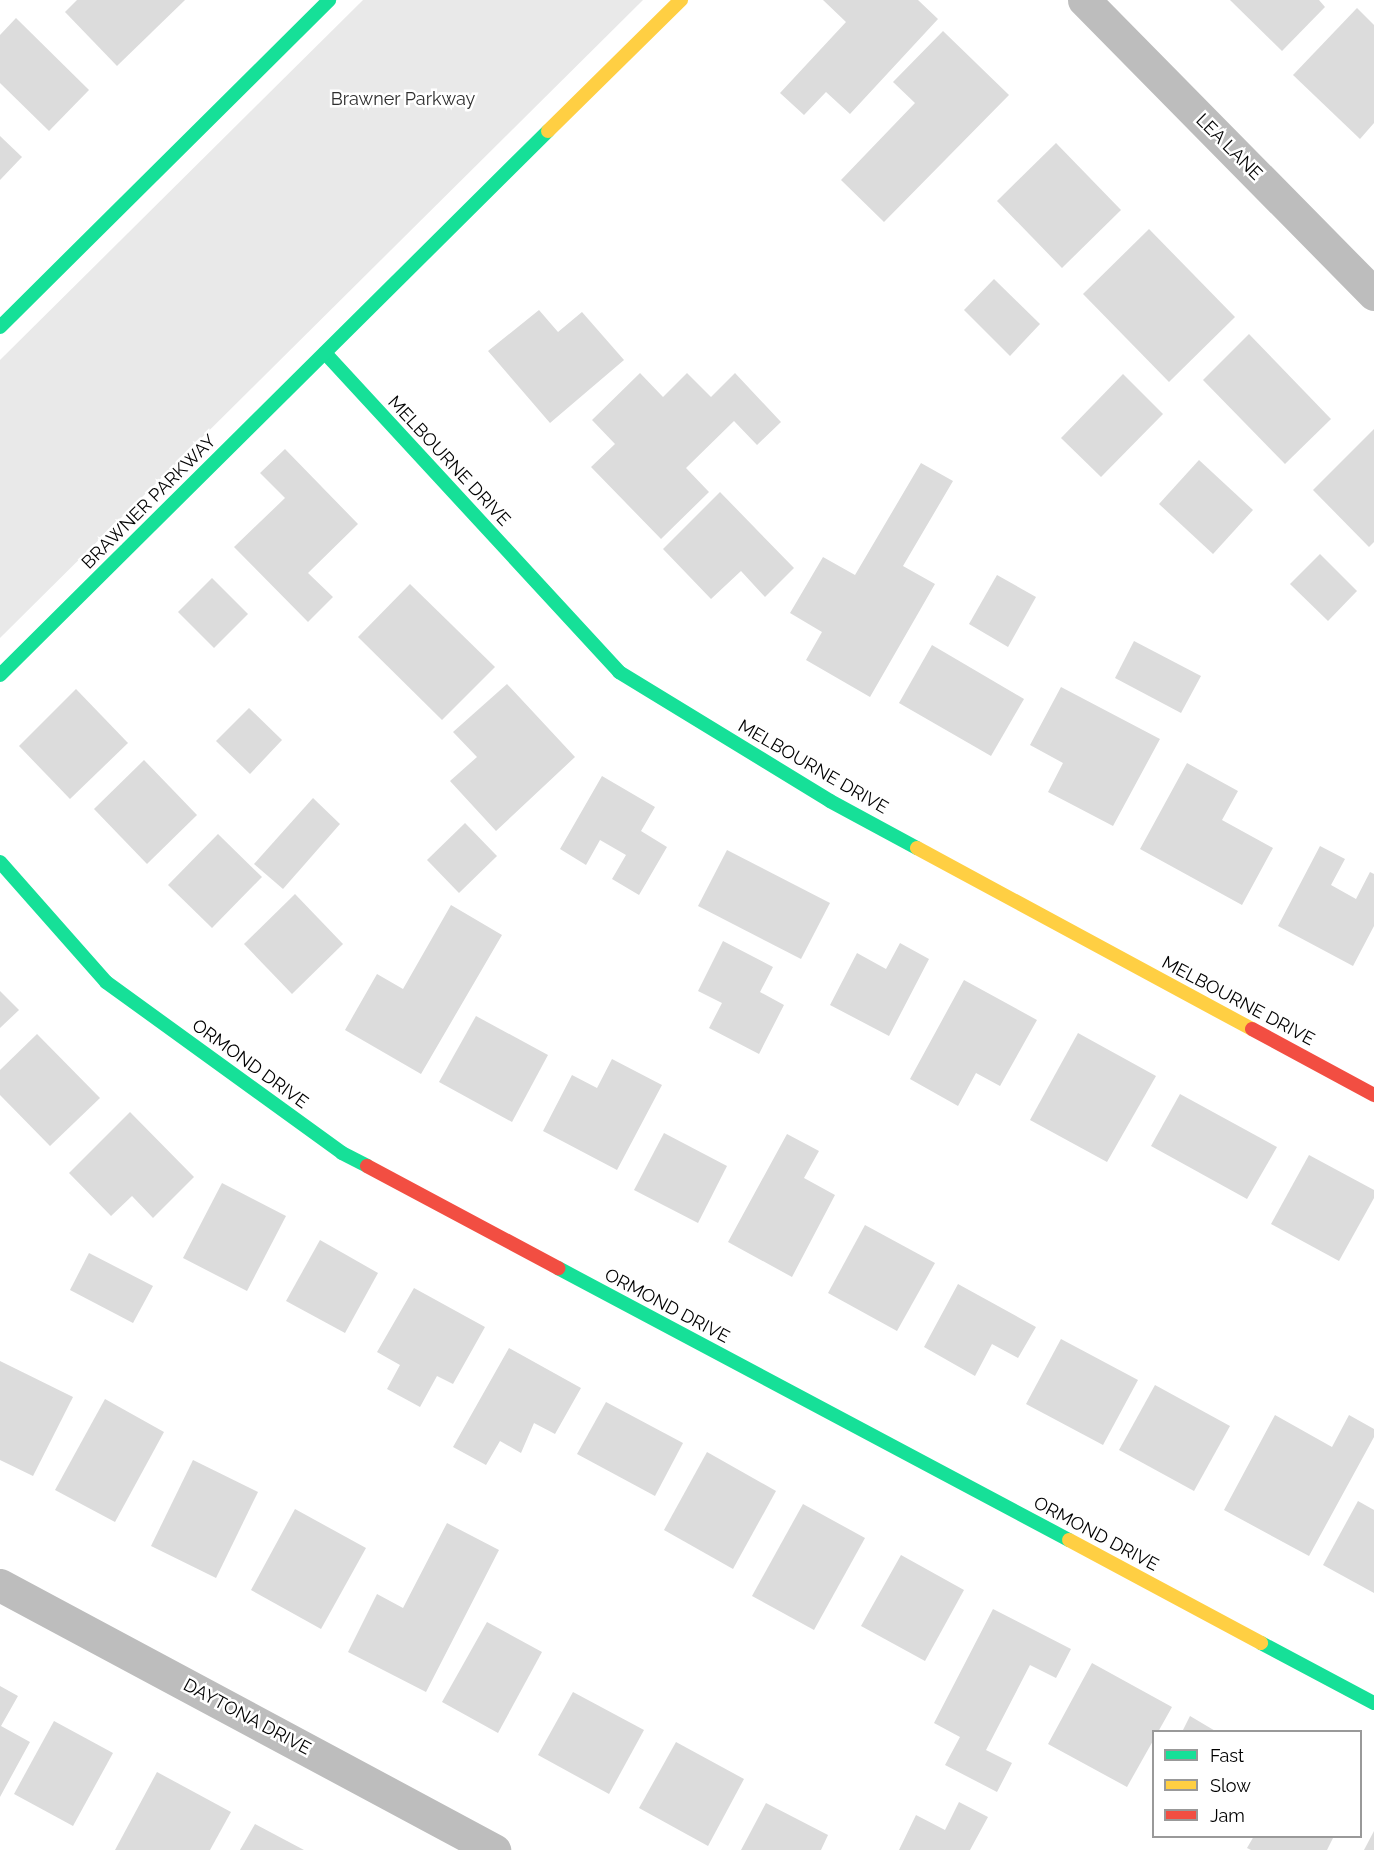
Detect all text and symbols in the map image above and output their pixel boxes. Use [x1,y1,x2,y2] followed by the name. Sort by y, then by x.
[331,88,475,110] park label: Brawner Parkway
[1191,109,1267,185] street label: LEA LANE
[383,392,515,530] street label: MELBOURNE DRIVE
[77,430,221,574] street label: BRAWNER PARKWAY
[734,715,892,819] street label: MELBOURNE DRIVE
[1158,952,1318,1050] street label: MELBOURNE DRIVE
[188,1015,312,1113] street label: ORMOND DRIVE
[601,1264,733,1348] street label: ORMOND DRIVE
[1030,1492,1162,1576] street label: ORMOND DRIVE
[179,1674,315,1760] street label: DAYTONA DRIVE
[1152,1730,1362,1838] legend
[1210,1745,1244,1766] text: Fast
[1210,1775,1251,1796] text: Slow
[1210,1805,1245,1826] text: Jam

